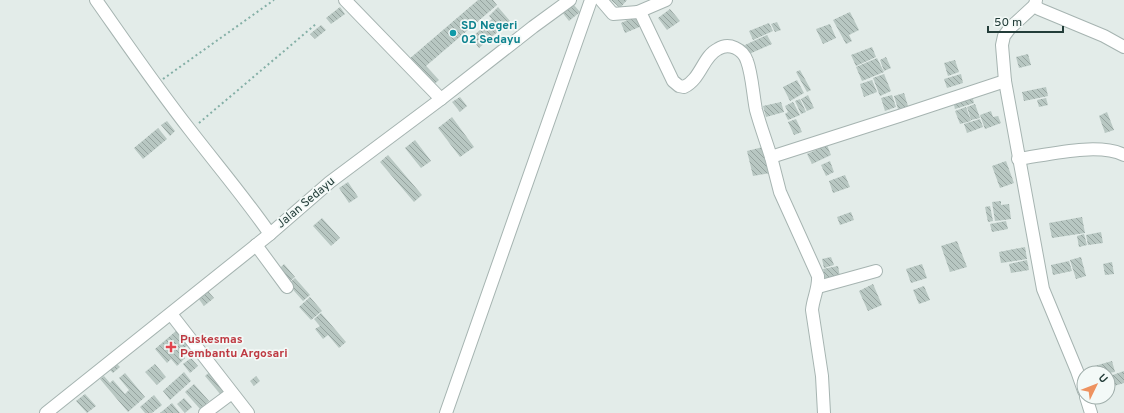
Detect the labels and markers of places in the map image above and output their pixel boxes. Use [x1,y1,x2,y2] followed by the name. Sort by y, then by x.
[461,18,521,48] place label: SD Negeri 02 Sedayu
[448,28,458,38] marker: SD Negeri 02 Sedayu
[180,332,288,362] place label: Puskesmas Pembantu Argosari
[165,341,177,353] marker: Puskesmas Pembantu Argosari

